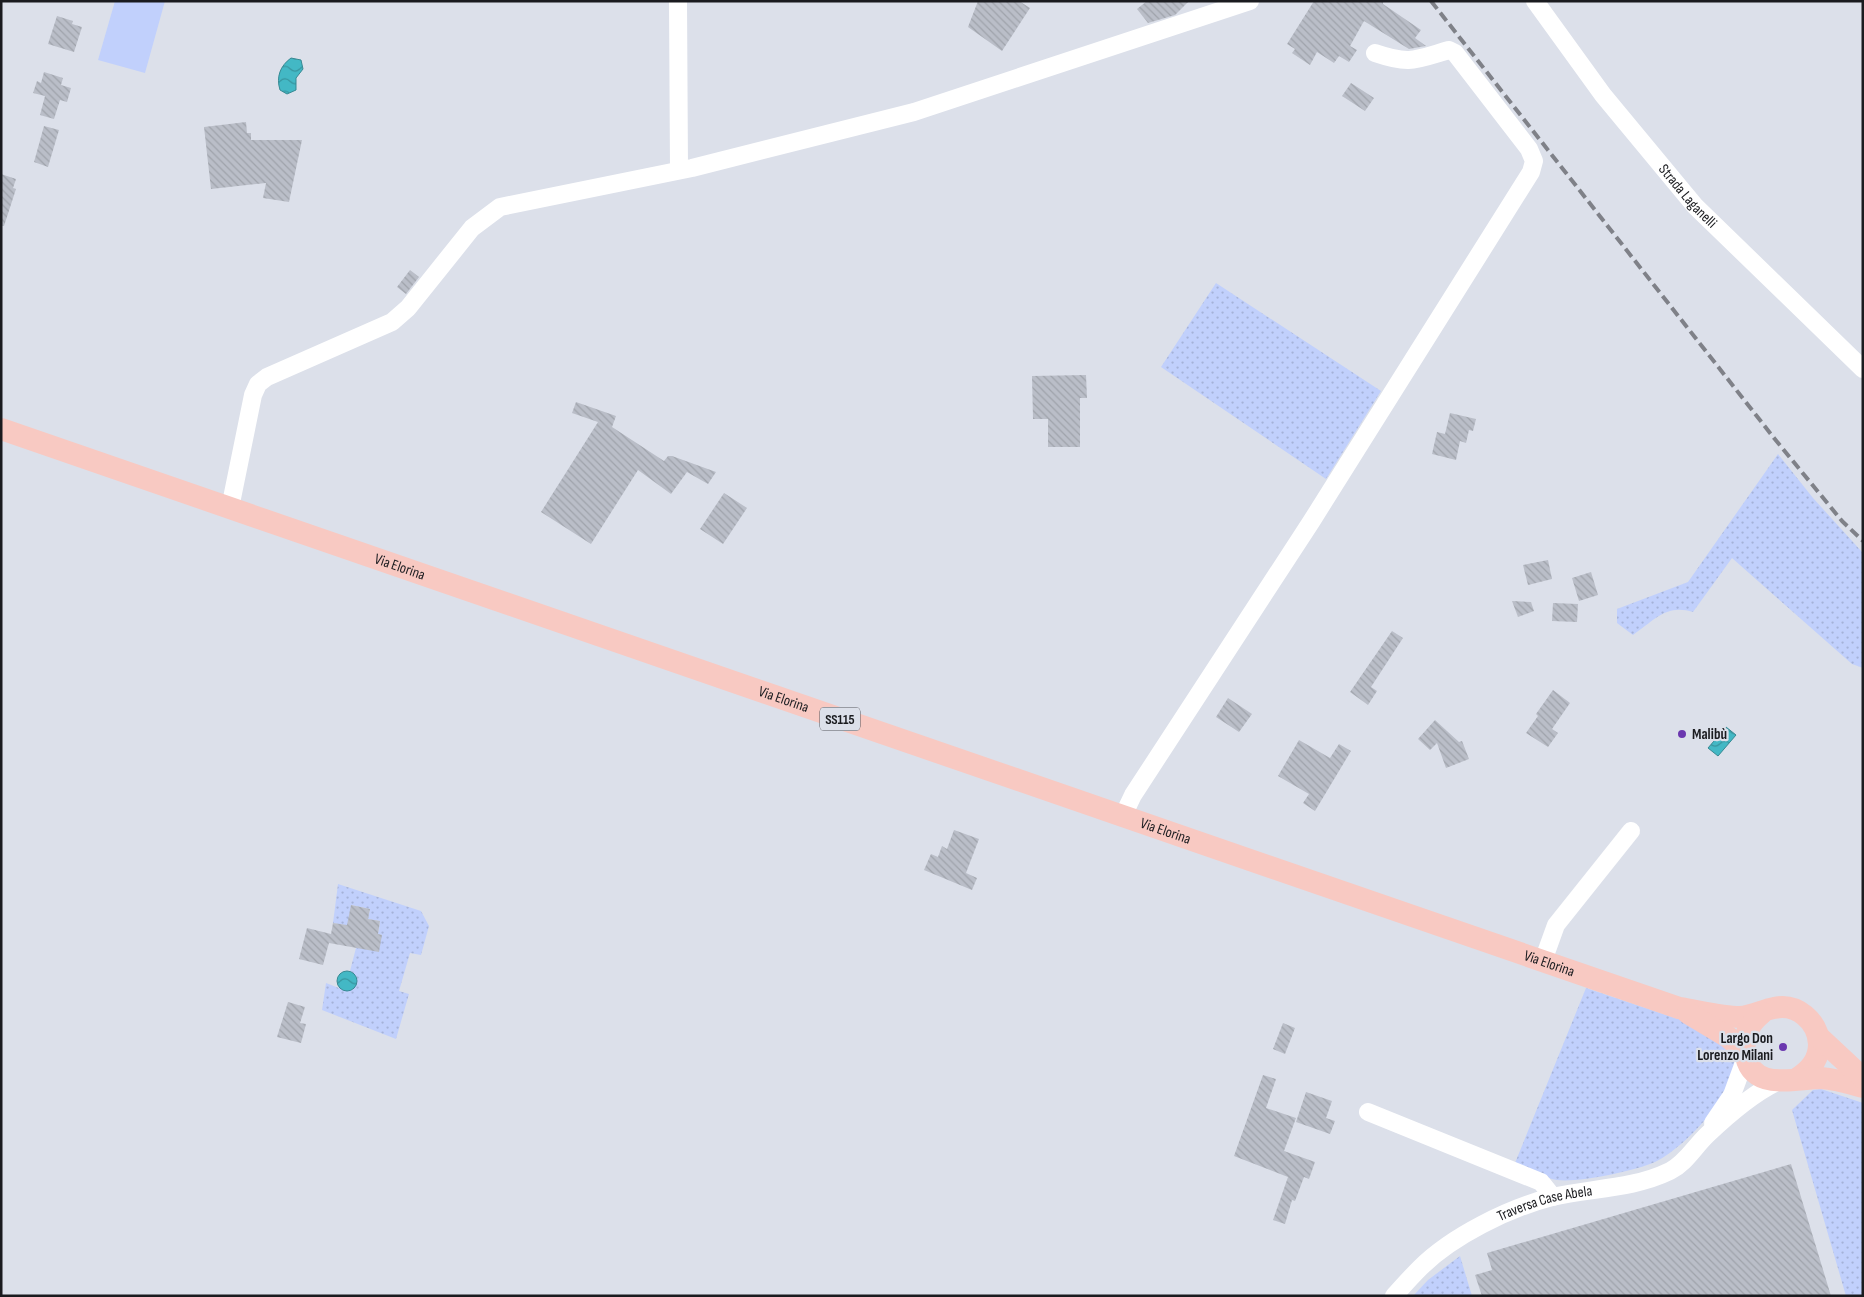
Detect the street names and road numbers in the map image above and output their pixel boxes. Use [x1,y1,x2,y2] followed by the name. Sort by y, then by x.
[1655,160,1721,232] street label: Strada Laganelli
[372,549,428,584] street label: Via Elorina
[756,682,812,717] street label: Via Elorina
[820,708,860,731] road number: SS115
[1138,813,1194,848] street label: Via Elorina
[1522,946,1577,981] street label: Via Elorina
[1494,1181,1594,1225] street label: Traversa Case Abela

